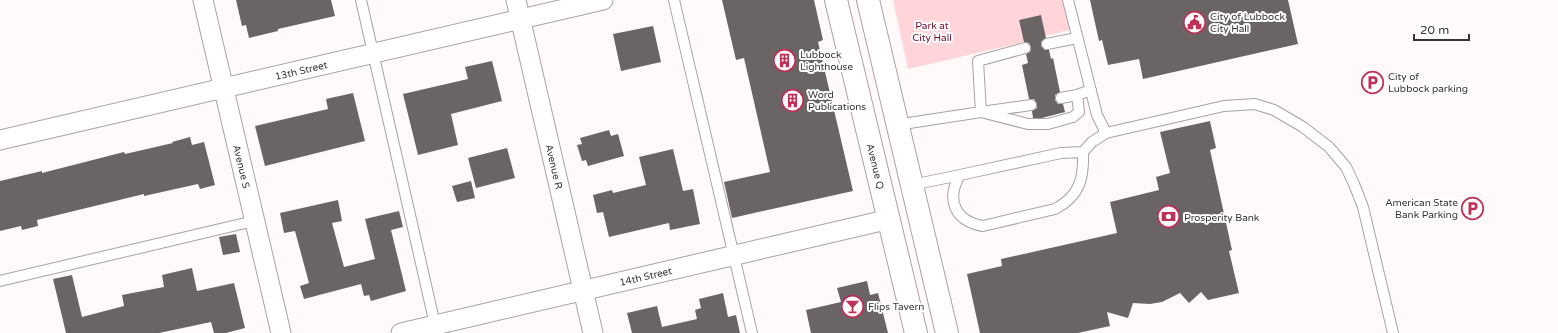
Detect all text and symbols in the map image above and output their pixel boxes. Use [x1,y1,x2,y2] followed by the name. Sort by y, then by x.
[1181,9,1207,35] public building icon: City of Lubbock City Hall
[1210,11,1286,35] place label: City of Lubbock City Hall
[1414,16,1469,42] scale bar
[912,20,952,44] park label: Park at City Hall
[1420,23,1449,37] text: 20 m
[771,47,797,73] building icon: Lubbock Lighthouse
[800,49,853,73] place label: Lubbock Lighthouse
[274,59,329,83] street label: 13th Street
[1360,69,1386,95] parking icon: City of Lubbock parking
[1388,71,1468,95] place label: City of Lubbock parking
[780,87,806,113] building icon: Word Publications
[808,89,866,113] place label: Word Publications
[864,142,886,191] street label: Avenue Q
[543,143,565,190] street label: Avenue R
[230,144,252,190] street label: Avenue S
[1460,195,1486,221] parking icon: American State Bank Parking
[1385,197,1458,221] place label: American State Bank Parking
[1156,204,1182,230] bank icon: Prosperity Bank
[1184,212,1260,224] place label: Prosperity Bank
[618,265,673,289] street label: 14th Street
[839,293,865,319] bar icon: Flips Tavern
[868,301,924,313] place label: Flips Tavern

